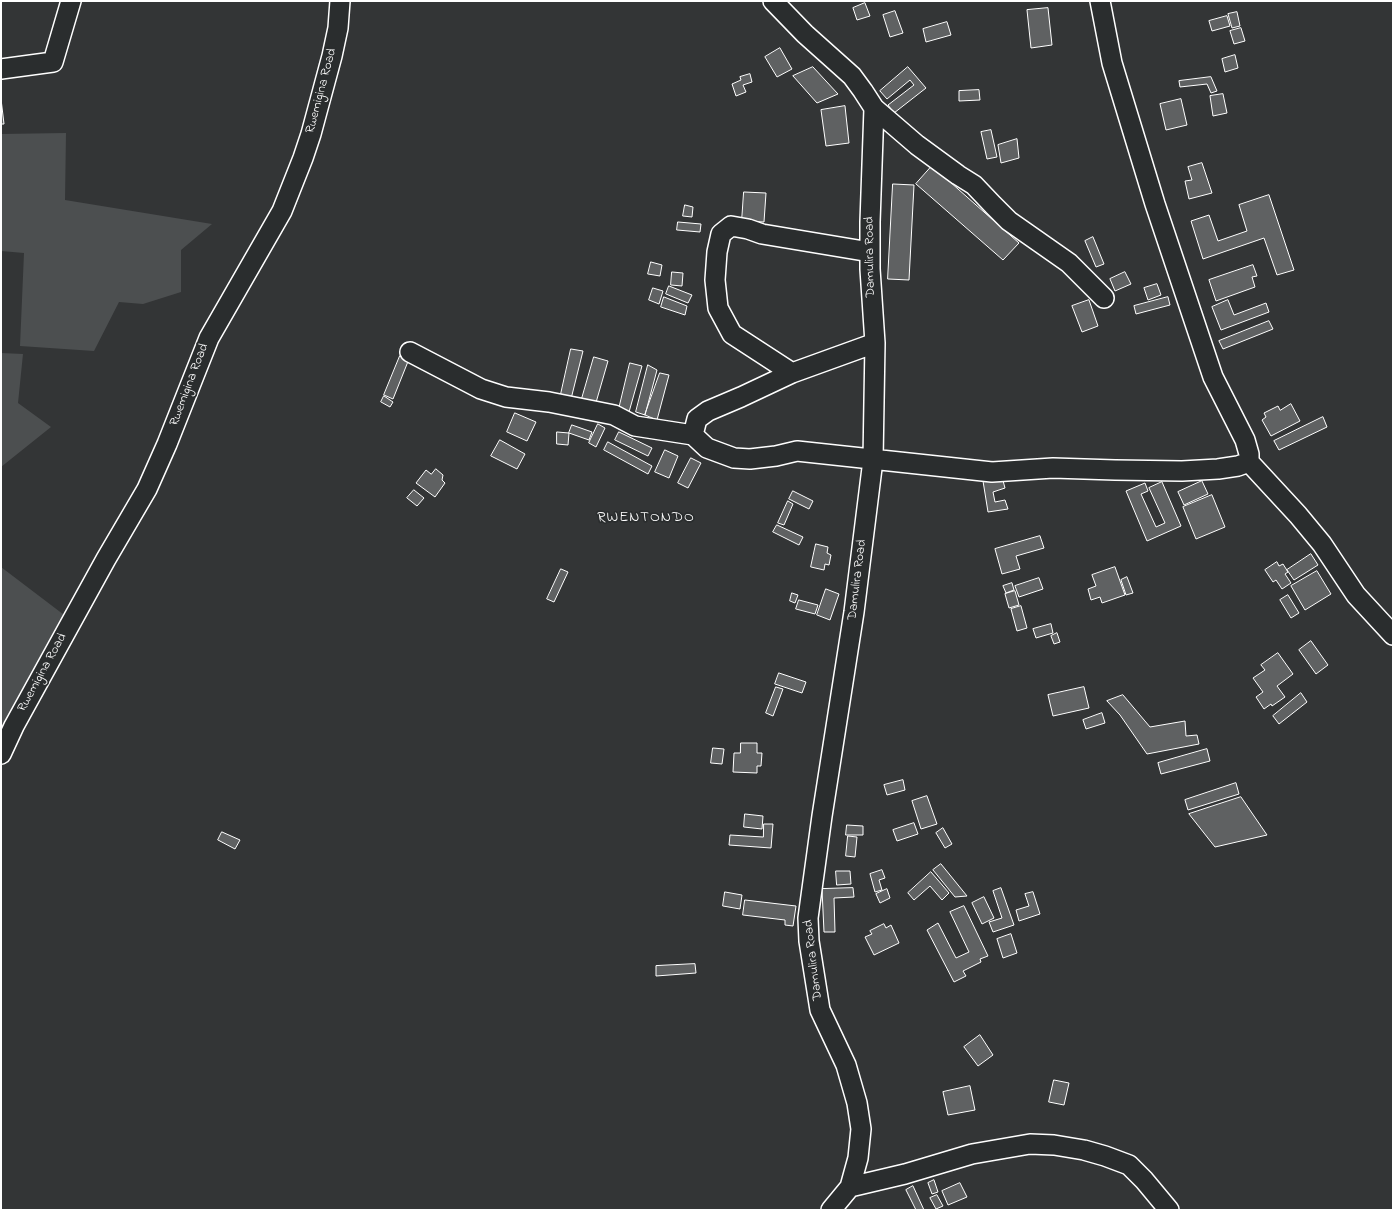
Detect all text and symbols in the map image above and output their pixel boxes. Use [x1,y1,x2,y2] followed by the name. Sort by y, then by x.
[303,47,341,135] street label: Rwemigina Road
[862,216,880,298] street label: Damulira Road
[167,342,213,428] street label: Rwemigina Road
[597,510,695,528] district label: RWENTONDO
[845,539,871,621] street label: Damulira Road
[15,631,71,715] street label: Rwemigina Road
[801,919,827,1001] street label: Damulira Road

